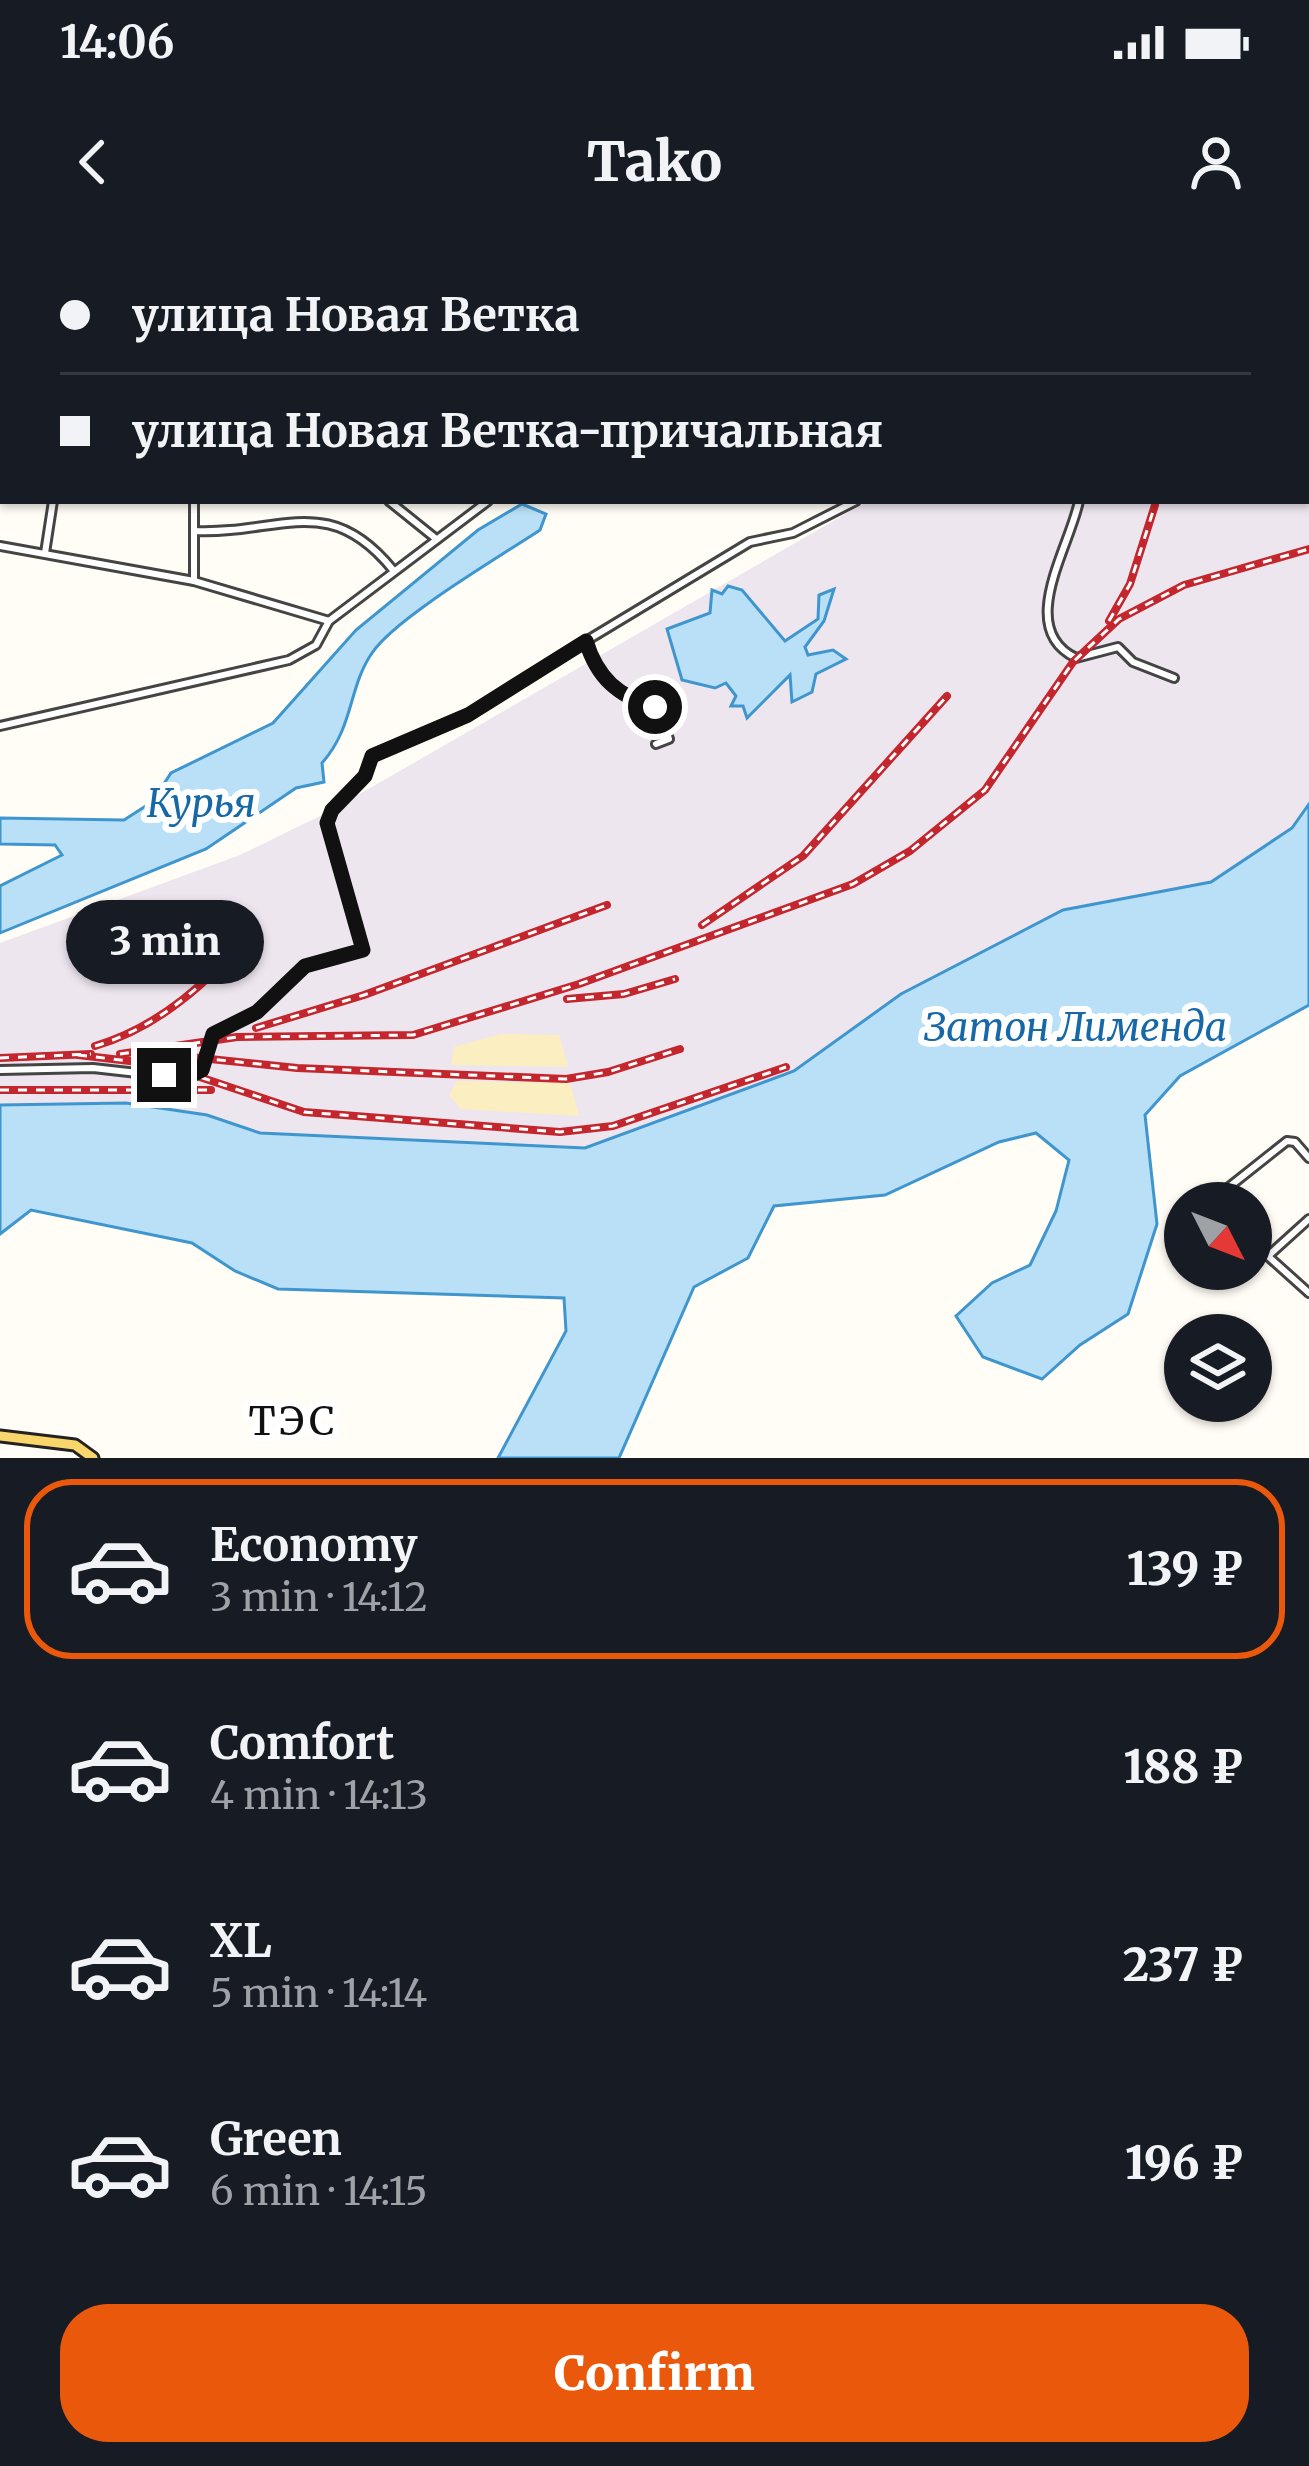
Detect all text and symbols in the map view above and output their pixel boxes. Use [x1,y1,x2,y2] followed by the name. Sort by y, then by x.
[60,14,174,70] text: 14:06
[587,128,722,196] text: Tako
[60,129,126,195] icon: back
[1183,129,1249,195] icon: person
[132,287,580,343] text: улица Новая Ветка
[132,403,883,459] text: улица Новая Ветка-причальная
[628,680,682,734] route start
[146,779,256,828] water label: Курья
[65,901,263,985] callout: 3 min
[109,917,221,966] text: 3 min
[923,1003,1227,1052] water label: Затон Лименда
[137,1048,191,1102] route end
[1164,1182,1272,1290] north arrow
[1164,1182,1272,1422] map controls
[1164,1314,1272,1422] button: layers
[248,1397,338,1446] district label: ТЭС
[66,1515,174,1623] icon: car
[210,1517,418,1573] text: Economy
[1127,1541,1243,1597] text: 139 ₽
[210,1573,428,1622] text: 3 min · 14:12
[66,1713,174,1821] icon: car
[210,1715,394,1771] text: Comfort
[1124,1739,1243,1795] text: 188 ₽
[210,1771,428,1820] text: 4 min · 14:13
[66,1911,174,2019] icon: car
[210,1913,272,1969] text: XL
[1123,1937,1243,1993] text: 237 ₽
[210,1969,427,2018] text: 5 min · 14:14
[66,2109,174,2217] icon: car
[210,2111,342,2167] text: Green
[1125,2135,1243,2191] text: 196 ₽
[210,2167,428,2216] text: 6 min · 14:15
[60,2304,1249,2442] button: Confirm

